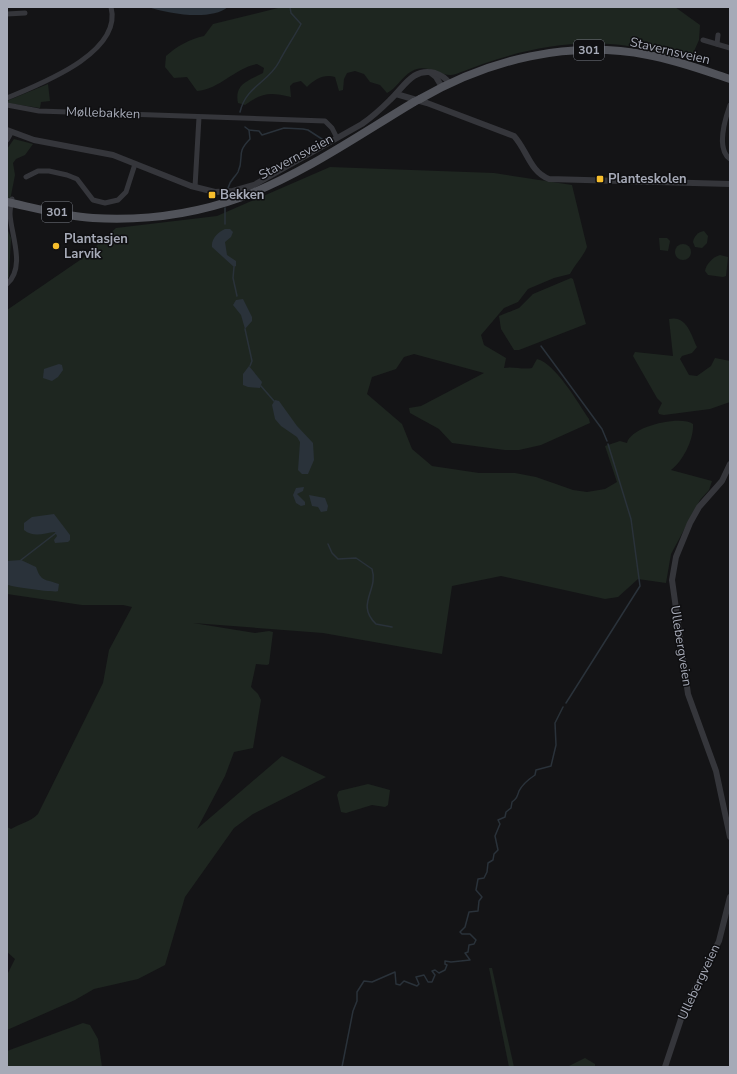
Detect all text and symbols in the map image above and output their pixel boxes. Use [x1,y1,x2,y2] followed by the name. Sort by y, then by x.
[628,33,712,69] street label: Stavernsveien
[574,40,604,60] road number: 301
[65,103,141,123] street label: Møllebakken
[256,130,336,184] street label: Stavernsveien
[608,170,687,188] place label: Planteskolen
[595,174,605,184] marker: Planteskolen
[220,186,264,204] place label: Bekken
[207,190,217,200] marker: Bekken
[42,202,72,222] road number: 301
[64,230,128,263] place label: Plantasjen Larvik
[51,241,61,251] marker: Plantasjen Larvik
[666,604,696,688] street label: Ullebergveien
[674,941,724,1023] street label: Ullebergveien

